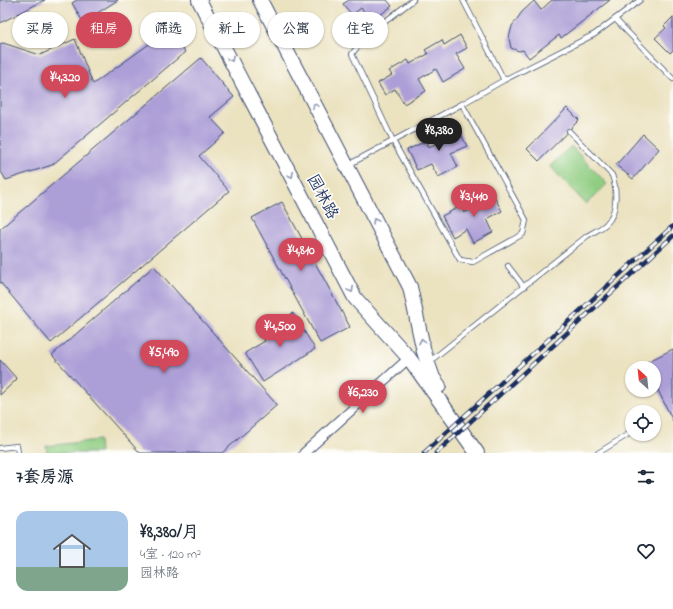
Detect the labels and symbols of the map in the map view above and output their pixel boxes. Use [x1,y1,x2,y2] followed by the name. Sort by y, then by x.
[226,55,233,63] one-way arrow
[32,65,98,99] pin: ¥4,320
[312,102,320,110] one-way arrow
[406,118,472,152] pin: ¥8,380
[286,170,294,178] one-way arrow
[300,170,344,224] street label: 园林路
[441,184,507,218] pin: ¥3,410
[373,218,380,225] one-way arrow
[268,238,334,272] pin: ¥4,810
[346,285,354,293] one-way arrow
[247,314,313,348] pin: ¥4,500
[418,338,426,344] one-way arrow
[131,340,197,374] pin: ¥5,490
[625,361,661,397] north arrow
[330,380,396,414] pin: ¥6,230

